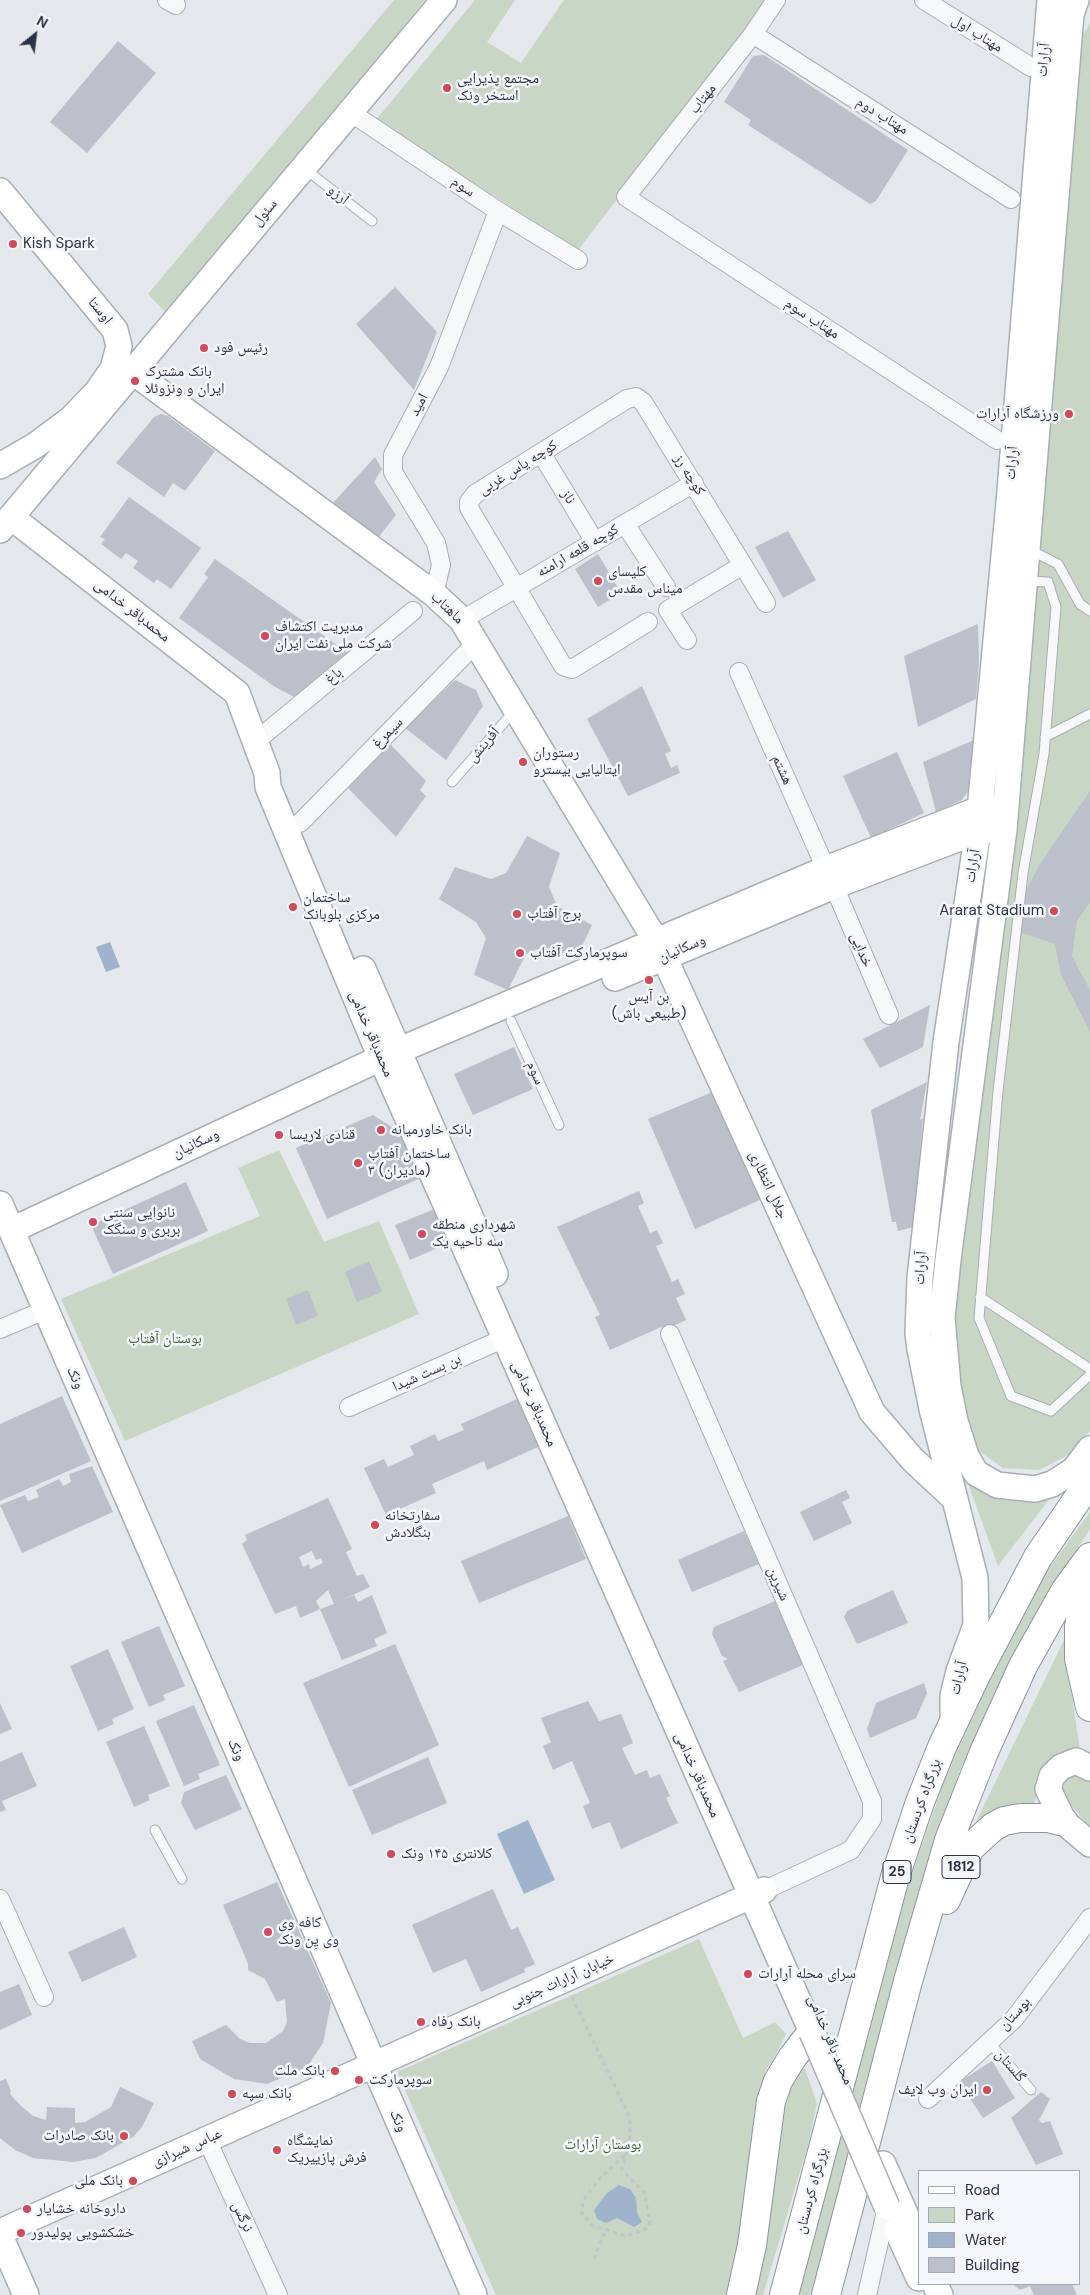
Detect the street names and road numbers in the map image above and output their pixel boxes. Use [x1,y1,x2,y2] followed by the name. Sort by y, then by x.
[948,11,1006,57] street label: مهتاب اول
[1034,42,1054,78] street label: آرارات
[686,80,720,118] street label: مهتاب
[853,93,911,139] street label: مهتاب دوم
[448,173,478,201] street label: سوم
[324,181,352,209] street label: آرزو
[248,196,282,230] street label: سئول
[84,294,116,328] street label: اوستا
[781,295,843,343] street label: مهتاب سوم
[406,391,432,419] street label: امید
[475,437,561,499] street label: کوچه یاس غربی
[1002,445,1022,481] street label: آرارات
[669,451,709,499] street label: کوچه رز
[557,486,579,508] street label: ناز
[534,520,622,582] street label: کوچه قلعه ارامنه
[90,576,174,646] street label: محمدباقر خدامی
[427,588,467,628] street label: ماهتاب
[322,664,346,688] street label: باغ
[369,714,407,752] street label: سیمرغ
[464,724,504,766] street label: آفرینش
[767,752,797,788] street label: هشتم
[961,848,985,884] street label: آرارات
[846,930,876,970] street label: خدایی
[656,931,708,967] street label: وسکانیان
[345,988,397,1080] street label: محمدباقر خدامی
[522,1058,548,1088] street label: سوم
[170,1125,222,1163] street label: وسکانیان
[744,1148,792,1222] street label: جلال انتظاری
[911,1250,931,1286] street label: آرارات
[390,1350,464,1396] street label: بن بست شیدا
[507,1358,561,1450] street label: محمدباقر خدامی
[62,1364,88,1392] street label: ونک
[763,1564,793,1604] street label: شیرین
[946,1659,972,1697] street label: آرارات
[670,1729,724,1821] street label: محمدباقر خدامی
[223,1736,249,1764] street label: ونک
[898,1756,946,1846] street label: بزرگراه کردستان
[942,1855,980,1878] road number: 1812
[883,1860,911,1884] road number: 25
[507,1950,617,2012] street label: خیابان آرارات جنوبی
[803,1992,857,2088] street label: محمد باقر خدامی
[995,1993,1035,2035] street label: بوستان
[991,2046,1029,2086] street label: گلستان
[385,2107,411,2135] street label: ونک
[149,2125,225,2171] street label: عباس شیرازی
[792,2146,832,2236] street label: بزرگراه کردستان
[227,2199,257,2235] street label: نرگس

